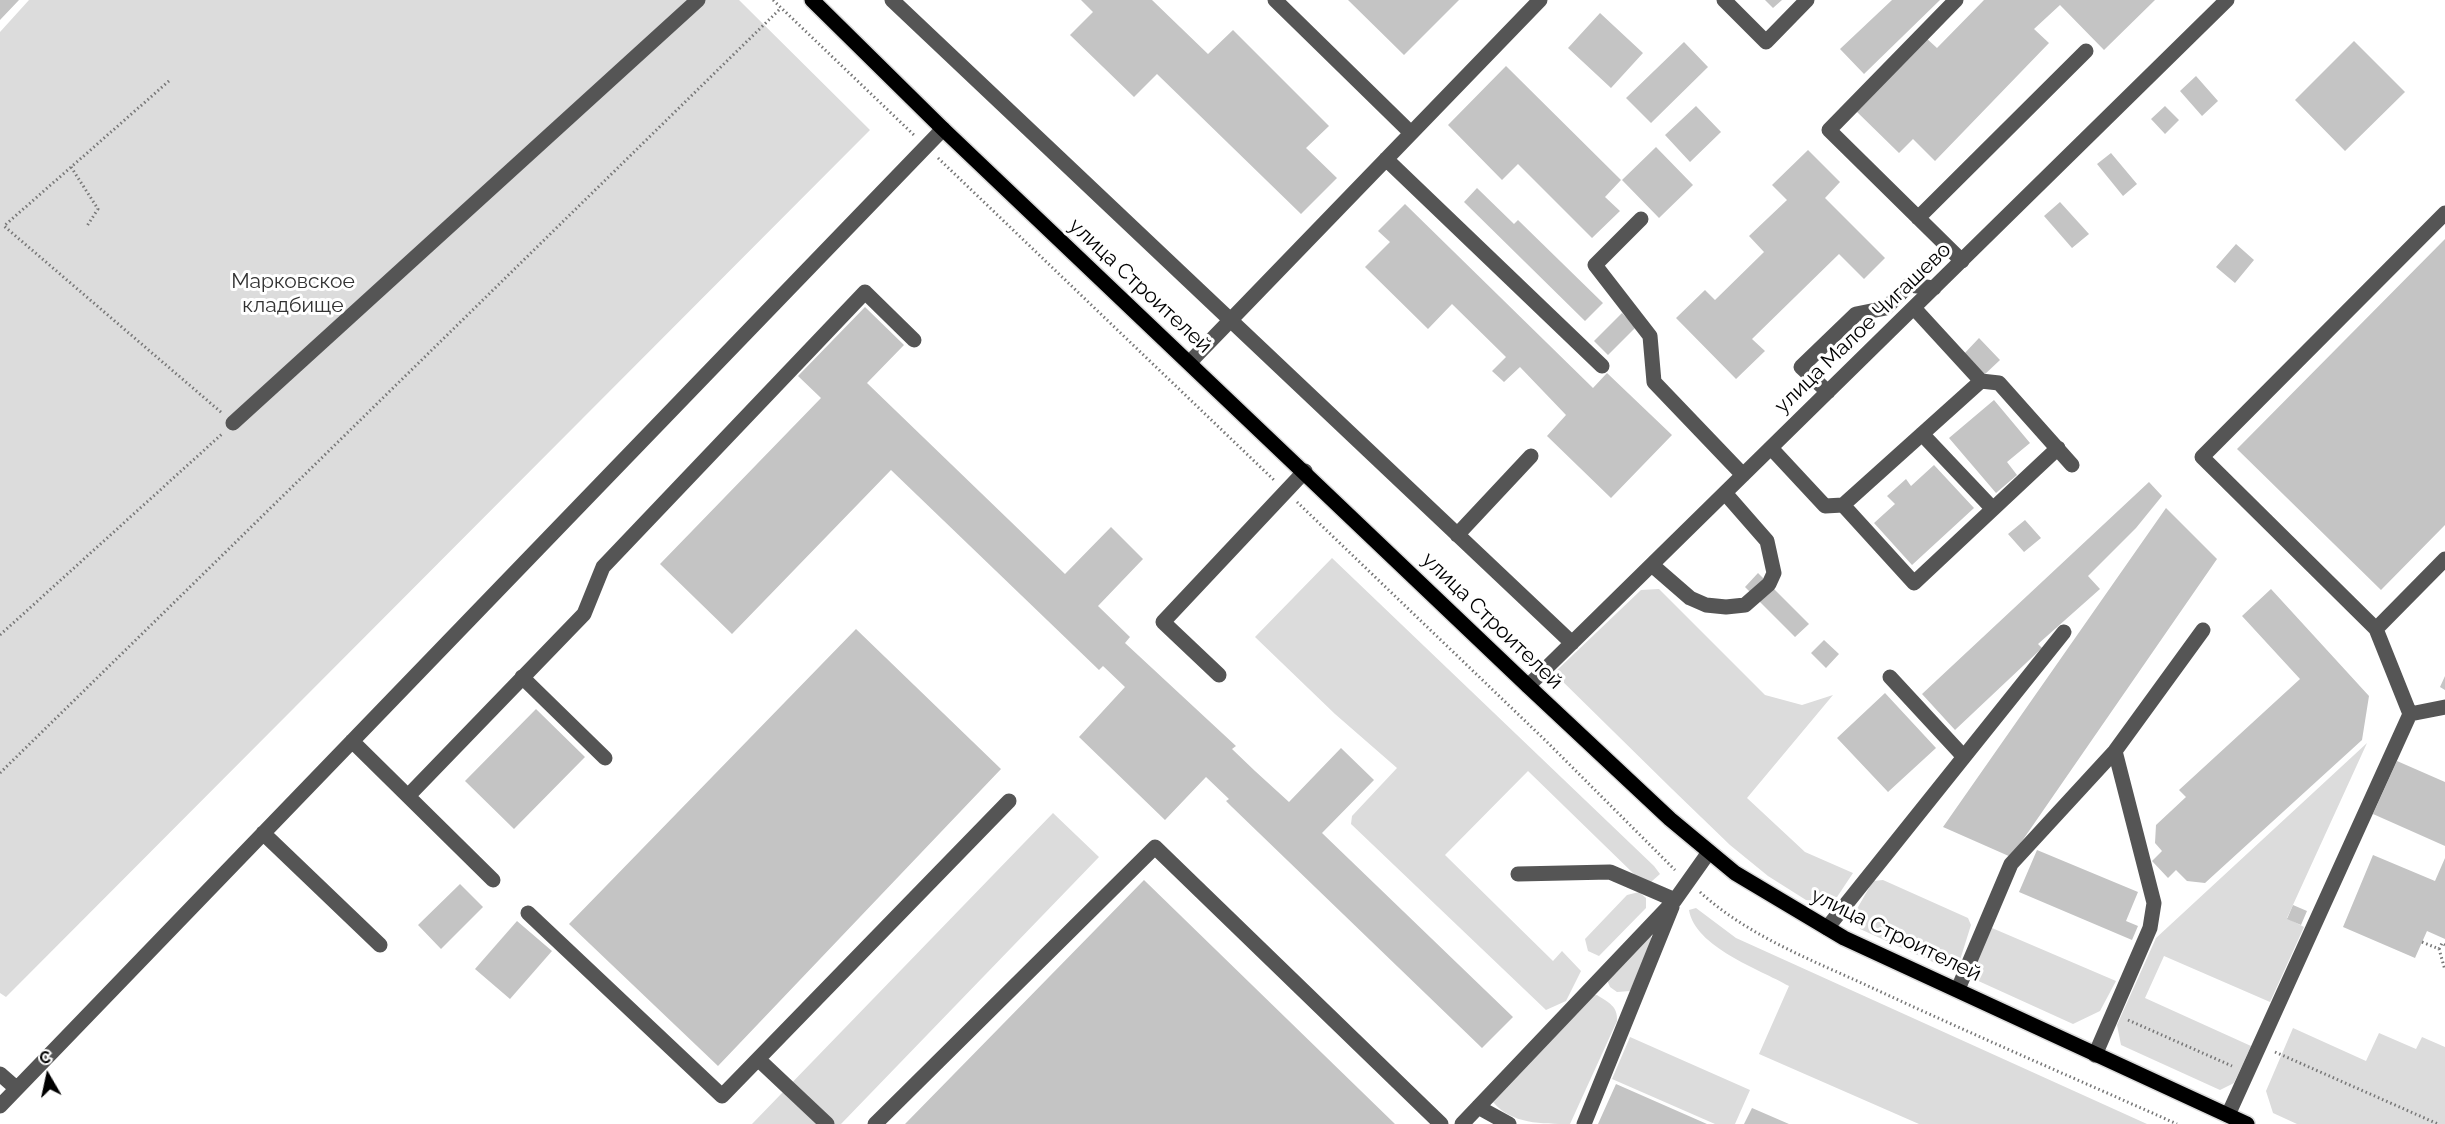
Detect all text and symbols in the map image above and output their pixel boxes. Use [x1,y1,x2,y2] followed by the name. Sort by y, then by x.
[1063,213,1217,359] street label: улица Строителей
[1770,237,1956,419] street label: улица Малое Чигашево
[231,269,355,319] park label: Марковское кладбище
[1416,547,1568,695] street label: улица Строителей
[1807,883,1985,987] street label: улица Строителей
[18,1046,78,1106] north arrow
[38,1047,52,1068] text: С

